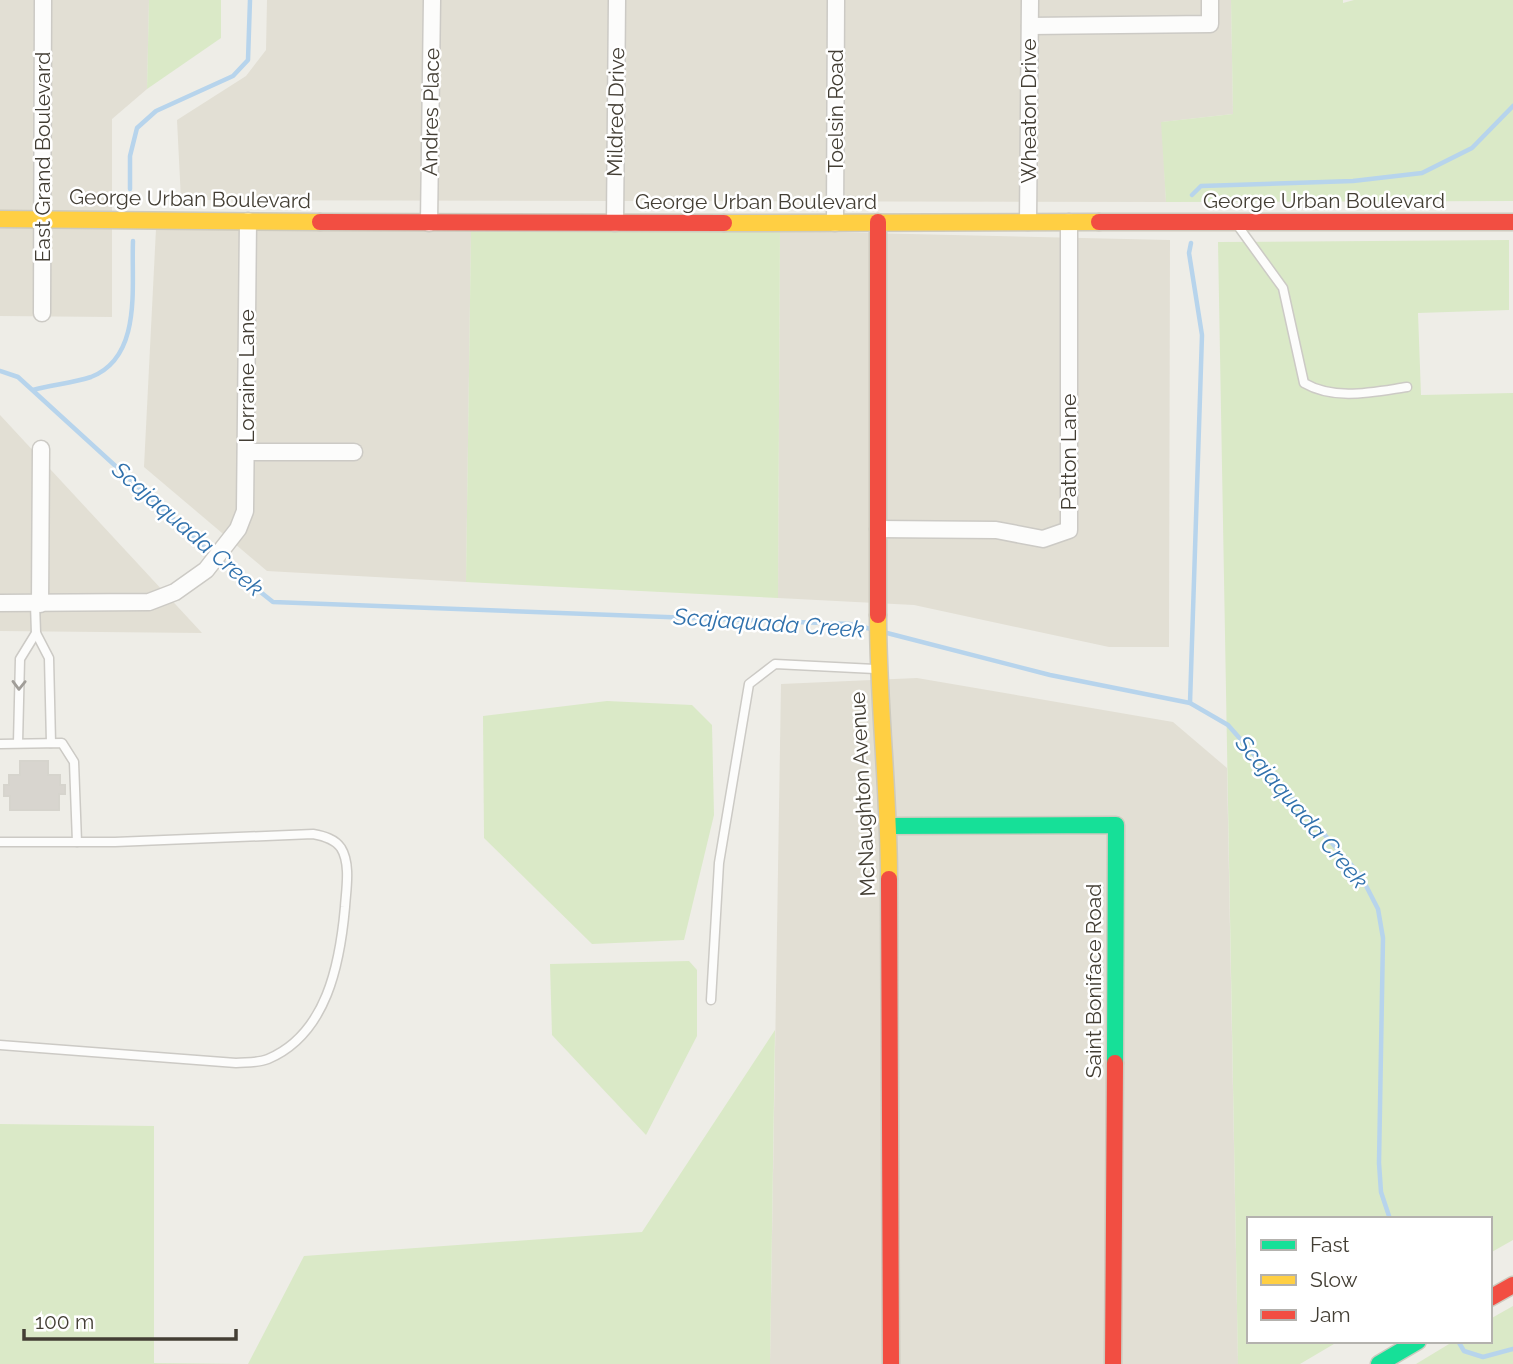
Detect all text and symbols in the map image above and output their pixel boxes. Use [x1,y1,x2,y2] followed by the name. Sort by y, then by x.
[1016,39,1041,183] street label: Wheaton Drive
[602,47,629,177] street label: Mildred Drive
[417,48,444,176] street label: Andres Place
[823,49,848,173] street label: Toelsin Road
[30,52,55,262] street label: East Grand Boulevard
[69,184,311,213] street label: George Urban Boulevard
[1203,188,1445,213] street label: George Urban Boulevard
[635,189,877,214] street label: George Urban Boulevard
[234,309,259,443] street label: Lorraine Lane
[1056,394,1081,510] street label: Patton Lane
[107,455,269,602] water label: Scajaquada Creek
[672,602,865,643] water label: Scajaquada Creek
[12,680,27,691] one-way arrow
[845,691,880,897] street label: McNaughton Avenue
[1230,729,1374,894] water label: Scajaquada Creek
[1081,884,1106,1078] street label: Saint Boniface Road
[1247,1217,1492,1343] legend
[1310,1232,1350,1257] text: Fast
[1310,1267,1358,1292] text: Slow
[24,1298,236,1342] scale bar
[1310,1302,1351,1327] text: Jam
[35,1309,94,1334] text: 100 m

